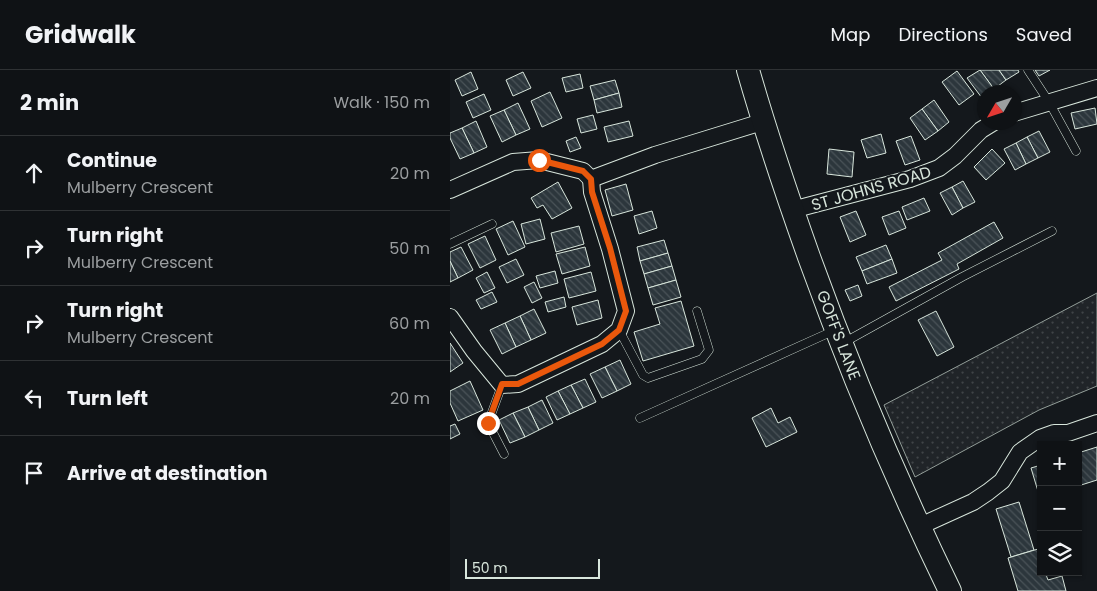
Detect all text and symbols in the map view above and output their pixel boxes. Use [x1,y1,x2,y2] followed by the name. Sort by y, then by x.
[25,18,136,51] text: Gridwalk
[831,22,870,47] text: Map
[898,22,988,47] text: Directions
[1016,22,1072,47] text: Saved
[977,85,1022,130] north arrow
[20,88,79,117] text: 2 min
[333,91,430,114] text: Walk · 150 m
[67,147,157,174] text: Continue
[528,149,551,172] route start
[20,159,48,187] icon: ahead
[808,160,934,217] street label: ST JOHNS ROAD
[390,162,430,185] text: 20 m
[67,176,213,199] text: Mulberry Crescent
[67,222,163,249] text: Turn right
[20,234,48,262] icon: right
[389,237,430,260] text: 50 m
[67,251,213,274] text: Mulberry Crescent
[811,287,866,383] street label: GOFF'S LANE
[67,297,163,324] text: Turn right
[20,309,48,337] icon: right
[389,312,430,335] text: 60 m
[67,326,213,349] text: Mulberry Crescent
[20,384,48,412] icon: left
[67,385,148,412] text: Turn left
[390,387,430,410] text: 20 m
[477,412,500,435] route end
[1037,441,1082,576] map controls
[1037,441,1082,486] button: +
[20,459,48,487] icon: arrive
[67,460,268,487] text: Arrive at destination
[1037,486,1082,531] button: −
[1037,531,1082,576] button: layers
[465,556,600,579] scale bar
[472,558,508,578] text: 50 m

